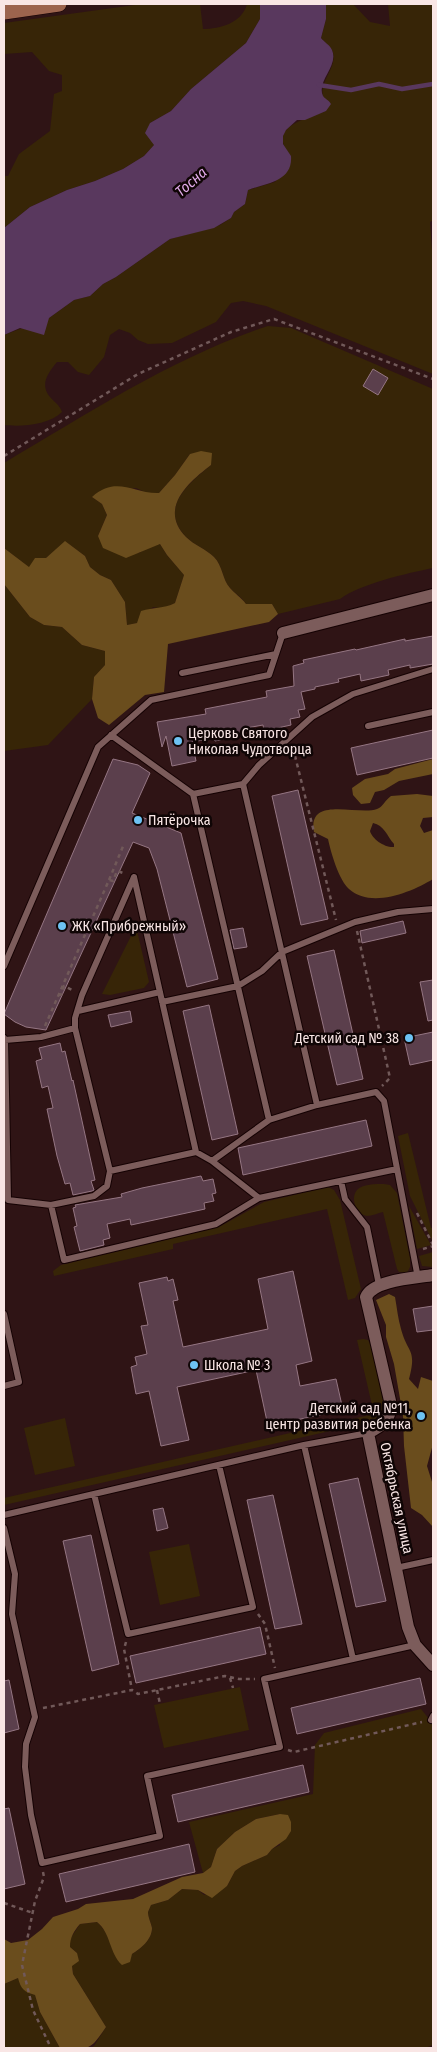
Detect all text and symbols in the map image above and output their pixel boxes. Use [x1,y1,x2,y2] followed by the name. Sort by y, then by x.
[171,163,211,201] water label: Тосна
[188,725,312,758] place label: Церковь Святого Николая Чудотворца
[172,735,184,747] marker: Церковь Святого Николая Чудотворца
[148,812,211,829] place label: Пятёрочка
[132,814,144,826] marker: Пятёрочка
[72,918,186,935] place label: ЖК «Прибрежный»
[56,920,68,932] marker: ЖК «Прибрежный»
[294,1030,399,1047] place label: Детский сад № 38
[403,1032,415,1044] marker: Детский сад № 38
[204,1357,270,1374] place label: Школа № 3
[188,1359,200,1371] marker: Школа № 3
[265,1400,411,1433] place label: Детский сад №11, центр развития ребенка
[415,1410,427,1422] marker: Детский сад №11, центр развития ребенка
[376,1441,417,1555] street label: Октябрьская улица

